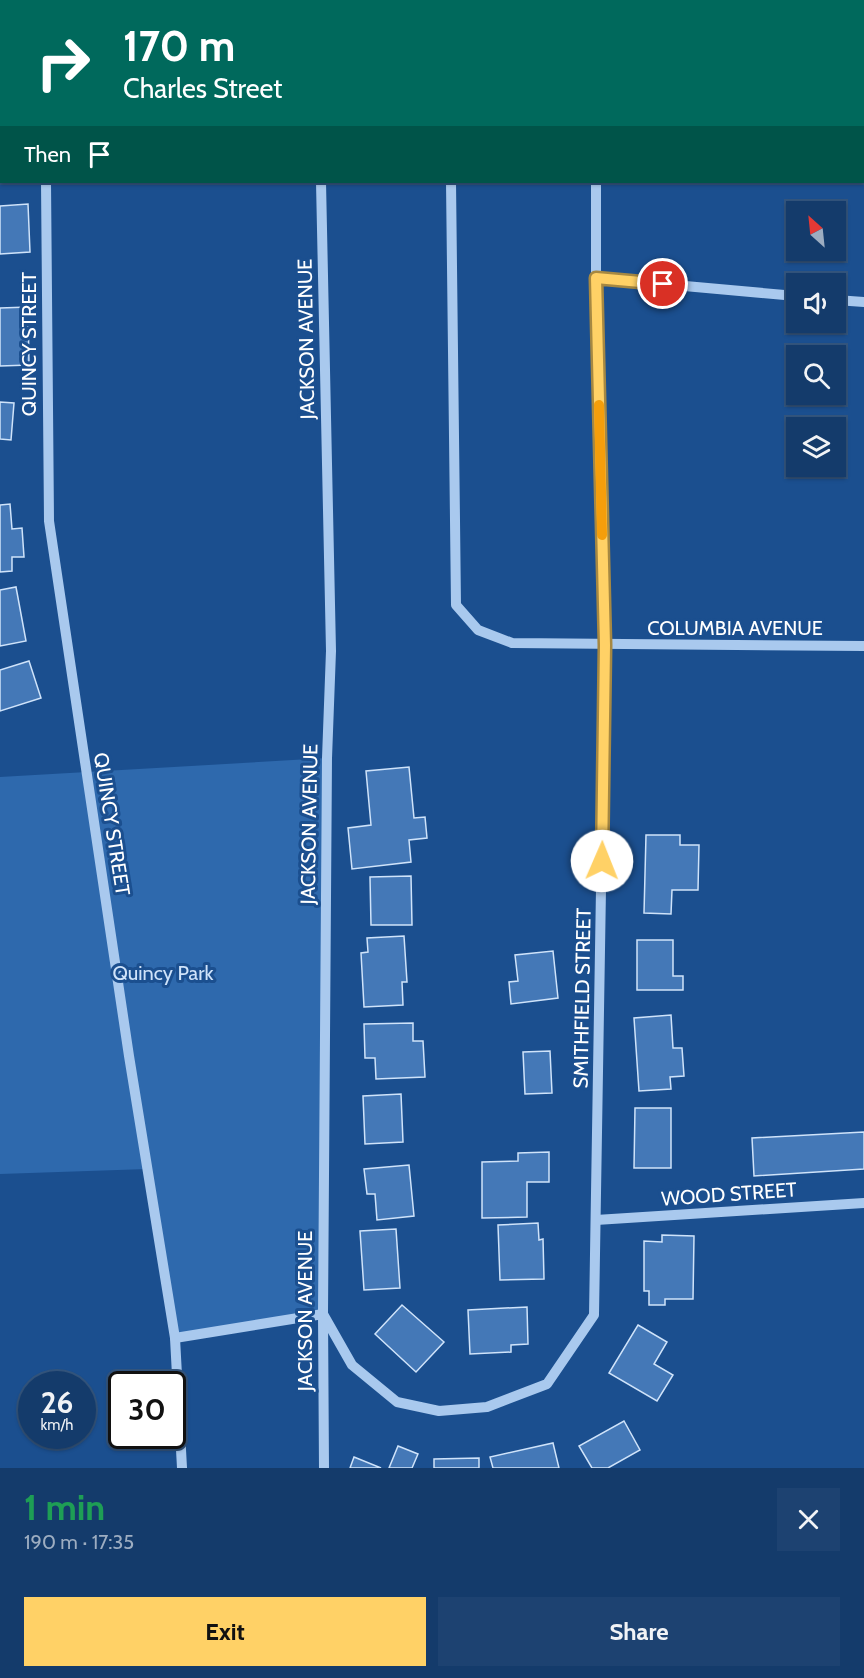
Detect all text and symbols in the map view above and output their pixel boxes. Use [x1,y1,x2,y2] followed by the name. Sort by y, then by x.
[123,20,235,72] text: 170 m
[24,24,102,102] icon: right
[123,72,282,105] text: Charles Street
[83,138,116,171] icon: arrive
[24,141,71,168] text: Then
[786,201,846,261] north arrow
[786,201,846,477] map controls
[293,258,319,421] street label: JACKSON AVENUE
[637,258,688,309] pin
[646,267,679,300] icon: arrive
[17,271,41,416] street label: QUINCY STREET
[786,273,846,333] button: sound
[786,345,846,405] button: search
[786,417,846,477] button: layers
[647,616,823,640] street label: COLUMBIA AVENUE
[296,743,322,906] street label: JACKSON AVENUE
[89,751,135,898] street label: QUINCY STREET
[570,829,634,893] position arrow
[568,907,596,1089] street label: SMITHFIELD STREET
[113,961,213,985] park label: Quincy Park
[660,1177,798,1211] street label: WOOD STREET
[293,1231,317,1392] street label: JACKSON AVENUE
[108,1371,186,1449] speed limit sign: 30
[41,1384,73,1421] text: 26
[41,1416,73,1434] text: km/h
[24,1485,105,1529] text: 1 min
[777,1488,840,1551] button: close
[24,1530,134,1554] text: 190 m · 17:35
[24,1597,426,1666] button: Exit
[438,1597,840,1666] button: Share

